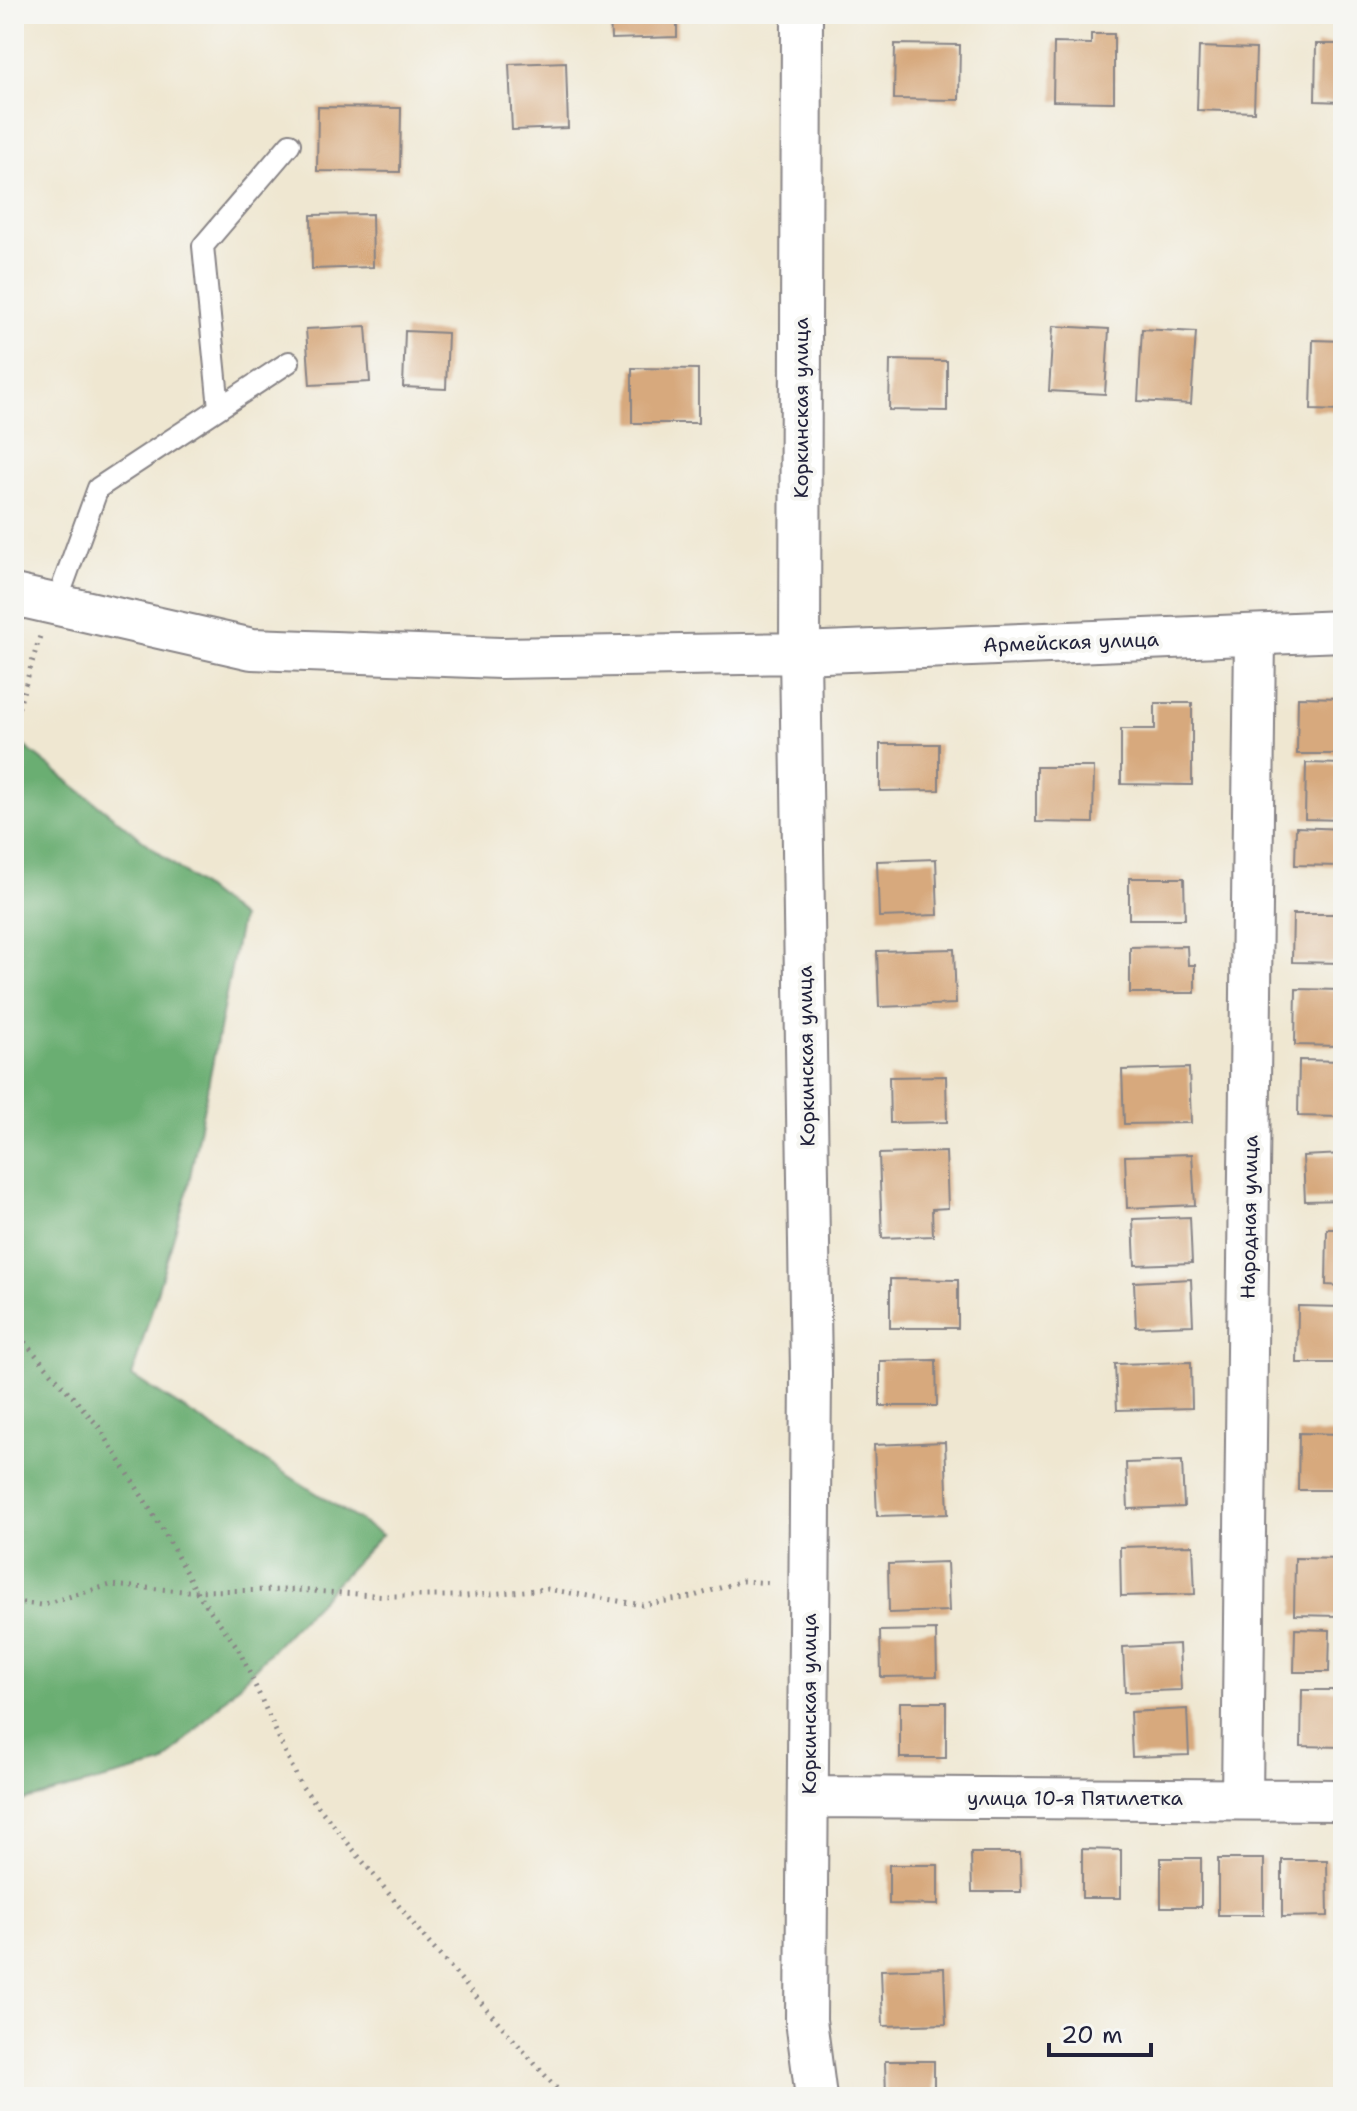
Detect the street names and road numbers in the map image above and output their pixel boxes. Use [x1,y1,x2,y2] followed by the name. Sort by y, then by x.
[788,317,814,499] street label: Коркинская улица
[983,626,1160,658] street label: Армейская улица
[791,965,821,1147] street label: Коркинская улица
[1235,1134,1263,1299] street label: Народная улица
[796,1613,822,1795] street label: Коркинская улица
[967,1785,1184,1811] street label: улица 10-я Пятилетка

